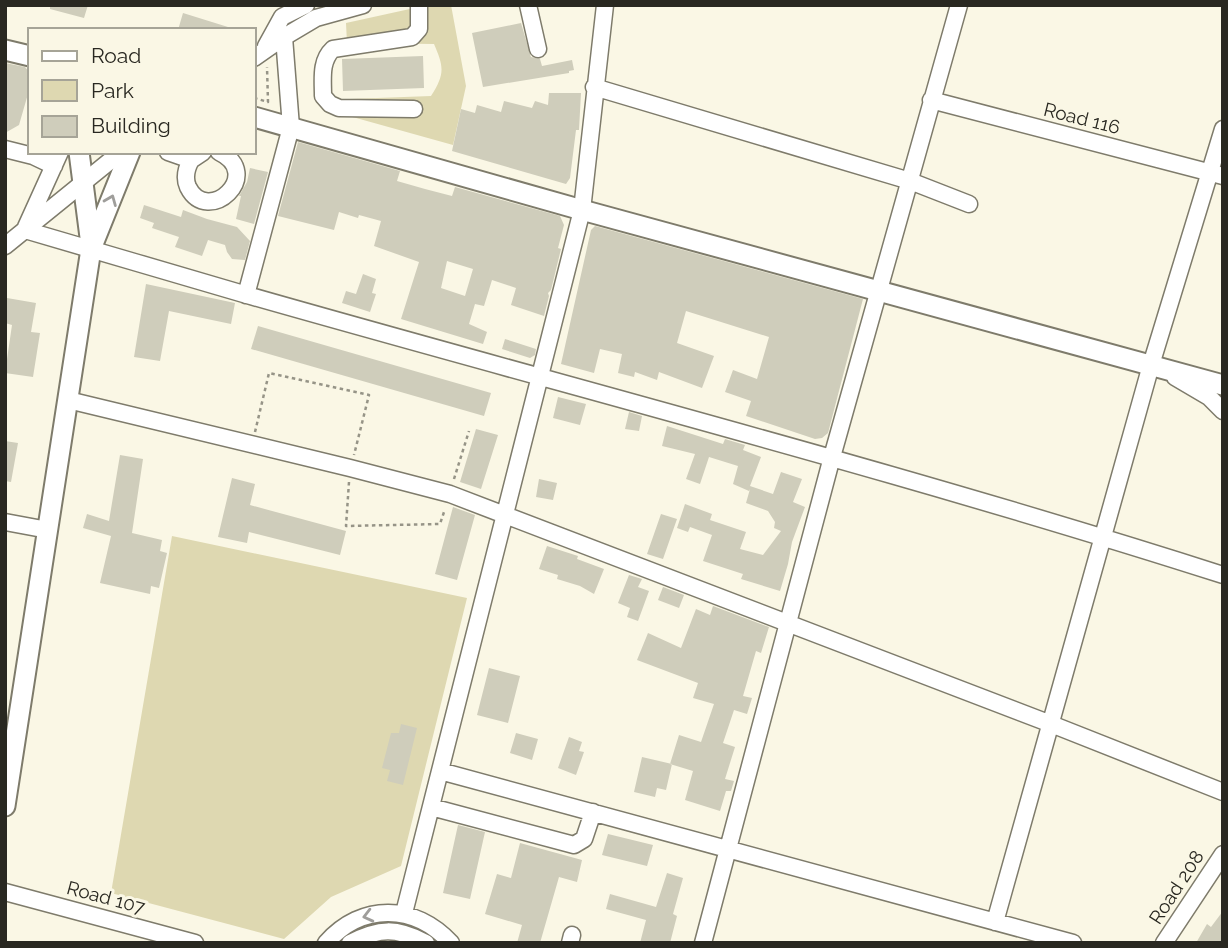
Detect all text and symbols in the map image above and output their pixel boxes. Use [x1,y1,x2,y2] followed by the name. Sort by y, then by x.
[28,28,256,154] legend
[91,43,141,68] text: Road
[91,78,134,103] text: Park
[1041,98,1123,138] street label: Road 116
[91,113,171,138] text: Building
[102,195,116,207] one-way arrow
[1144,846,1208,928] street label: Road 208
[64,876,148,918] street label: Road 107
[362,908,374,922] one-way arrow

